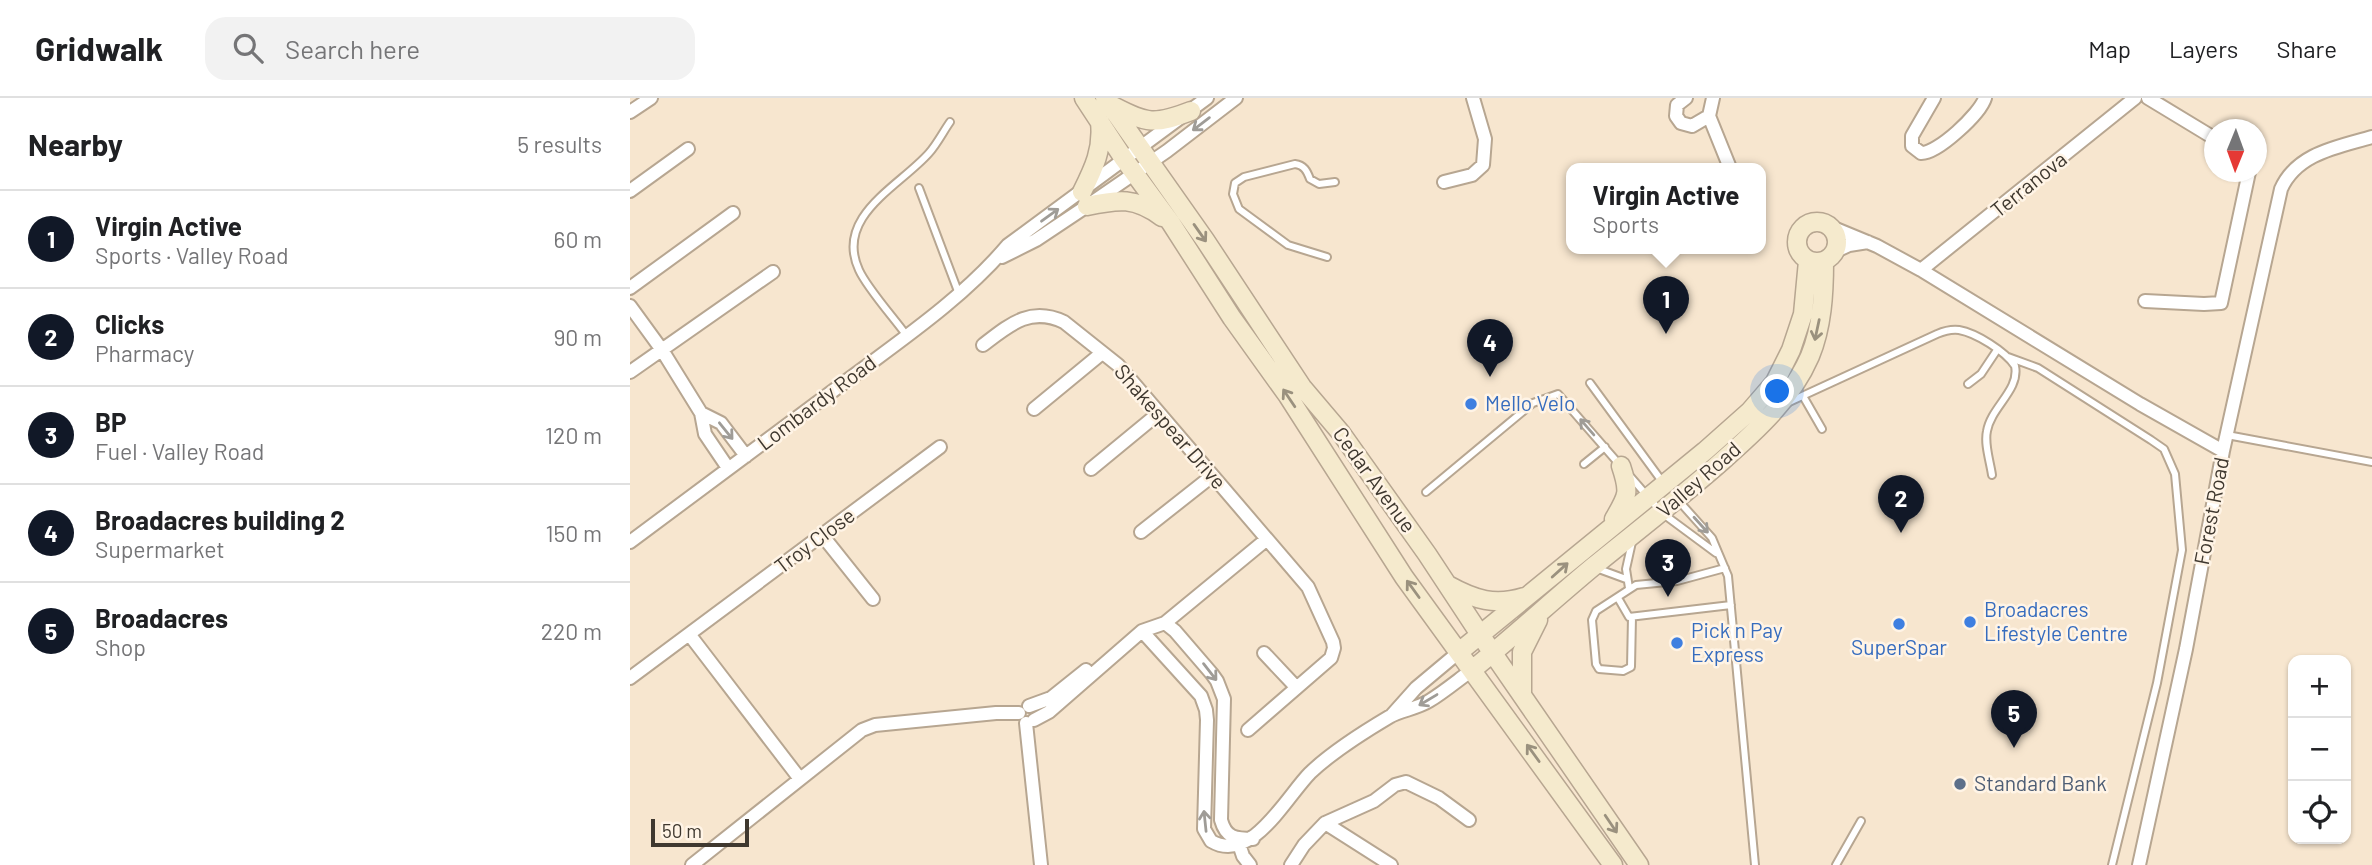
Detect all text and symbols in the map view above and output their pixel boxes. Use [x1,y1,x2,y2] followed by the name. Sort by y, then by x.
[205,17,695,80] search box
[35,28,163,68] text: Gridwalk
[229,29,267,67] icon: search
[285,33,420,64] text: Search here
[2088,34,2131,63] text: Map
[2169,34,2238,63] text: Layers
[2276,34,2337,63] text: Share
[1193,117,1211,132] one-way arrow
[2204,119,2267,182] north arrow
[28,126,123,162] text: Nearby
[517,130,602,158] text: 5 results
[1985,146,2071,222] street label: Terranova
[1566,163,1766,254] popup
[1592,179,1740,210] text: Virgin Active
[1040,208,1059,222] one-way arrow
[95,210,242,241] text: Virgin Active
[1592,210,1659,238] text: Sports
[1193,223,1207,242] one-way arrow
[47,225,55,253] text: 1
[554,225,602,253] text: 60 m
[95,241,288,269] text: Sports · Valley Road
[1643,276,1689,334] pin: 1
[95,308,164,339] text: Clicks
[1810,318,1824,341] one-way arrow
[1467,319,1513,377] pin: 4
[45,323,57,351] text: 2
[553,323,602,351] text: 90 m
[95,339,194,367] text: Pharmacy
[752,349,880,455] street label: Lombardy Road
[1110,358,1232,494] street label: Shakespear Drive
[1760,374,1794,408] your location
[1282,388,1296,408] one-way arrow
[1485,390,1575,415] place label: Mello Velo
[1463,396,1479,412] marker: Mello Velo
[95,406,127,437] text: BP
[1580,419,1596,437] one-way arrow
[45,421,57,449] text: 3
[545,421,602,449] text: 120 m
[1328,421,1422,537] street label: Cedar Avenue
[718,422,734,440] one-way arrow
[1651,436,1745,522] street label: Valley Road
[95,437,264,465] text: Fuel · Valley Road
[2188,455,2233,567] street label: Forest Road
[1878,475,1924,533] pin: 2
[769,502,859,578] street label: Troy Close
[95,504,345,535] text: Broadacres building 2
[1693,516,1709,534] one-way arrow
[44,519,58,547] text: 4
[546,519,602,547] text: 150 m
[95,535,225,563] text: Supermarket
[1645,539,1691,597] pin: 3
[1551,561,1568,578] one-way arrow
[1406,580,1420,599] one-way arrow
[1984,596,2128,645] place label: Broadacres Lifestyle Centre
[95,602,228,633] text: Broadacres
[1962,614,1978,630] marker: Broadacres Lifestyle Centre
[1891,616,1907,632] marker: SuperSpar
[45,617,57,645] text: 5
[541,617,602,645] text: 220 m
[1691,617,1783,666] place label: Pick n Pay Express
[95,633,146,661] text: Shop
[1851,634,1947,659] place label: SuperSpar
[1669,635,1685,651] marker: Pick n Pay Express
[2288,655,2351,844] map controls
[2288,655,2351,718] button: +
[1202,662,1218,680] one-way arrow
[1991,690,2037,748] pin: 5
[1419,693,1439,707] one-way arrow
[2288,718,2351,781] button: −
[1525,744,1540,763] one-way arrow
[1974,770,2107,795] place label: Standard Bank
[1952,776,1968,792] marker: Standard Bank
[2288,781,2351,844] button: locate
[1198,810,1211,833] one-way arrow
[1604,814,1618,833] one-way arrow
[651,816,749,848] scale bar
[662,819,702,842] text: 50 m

